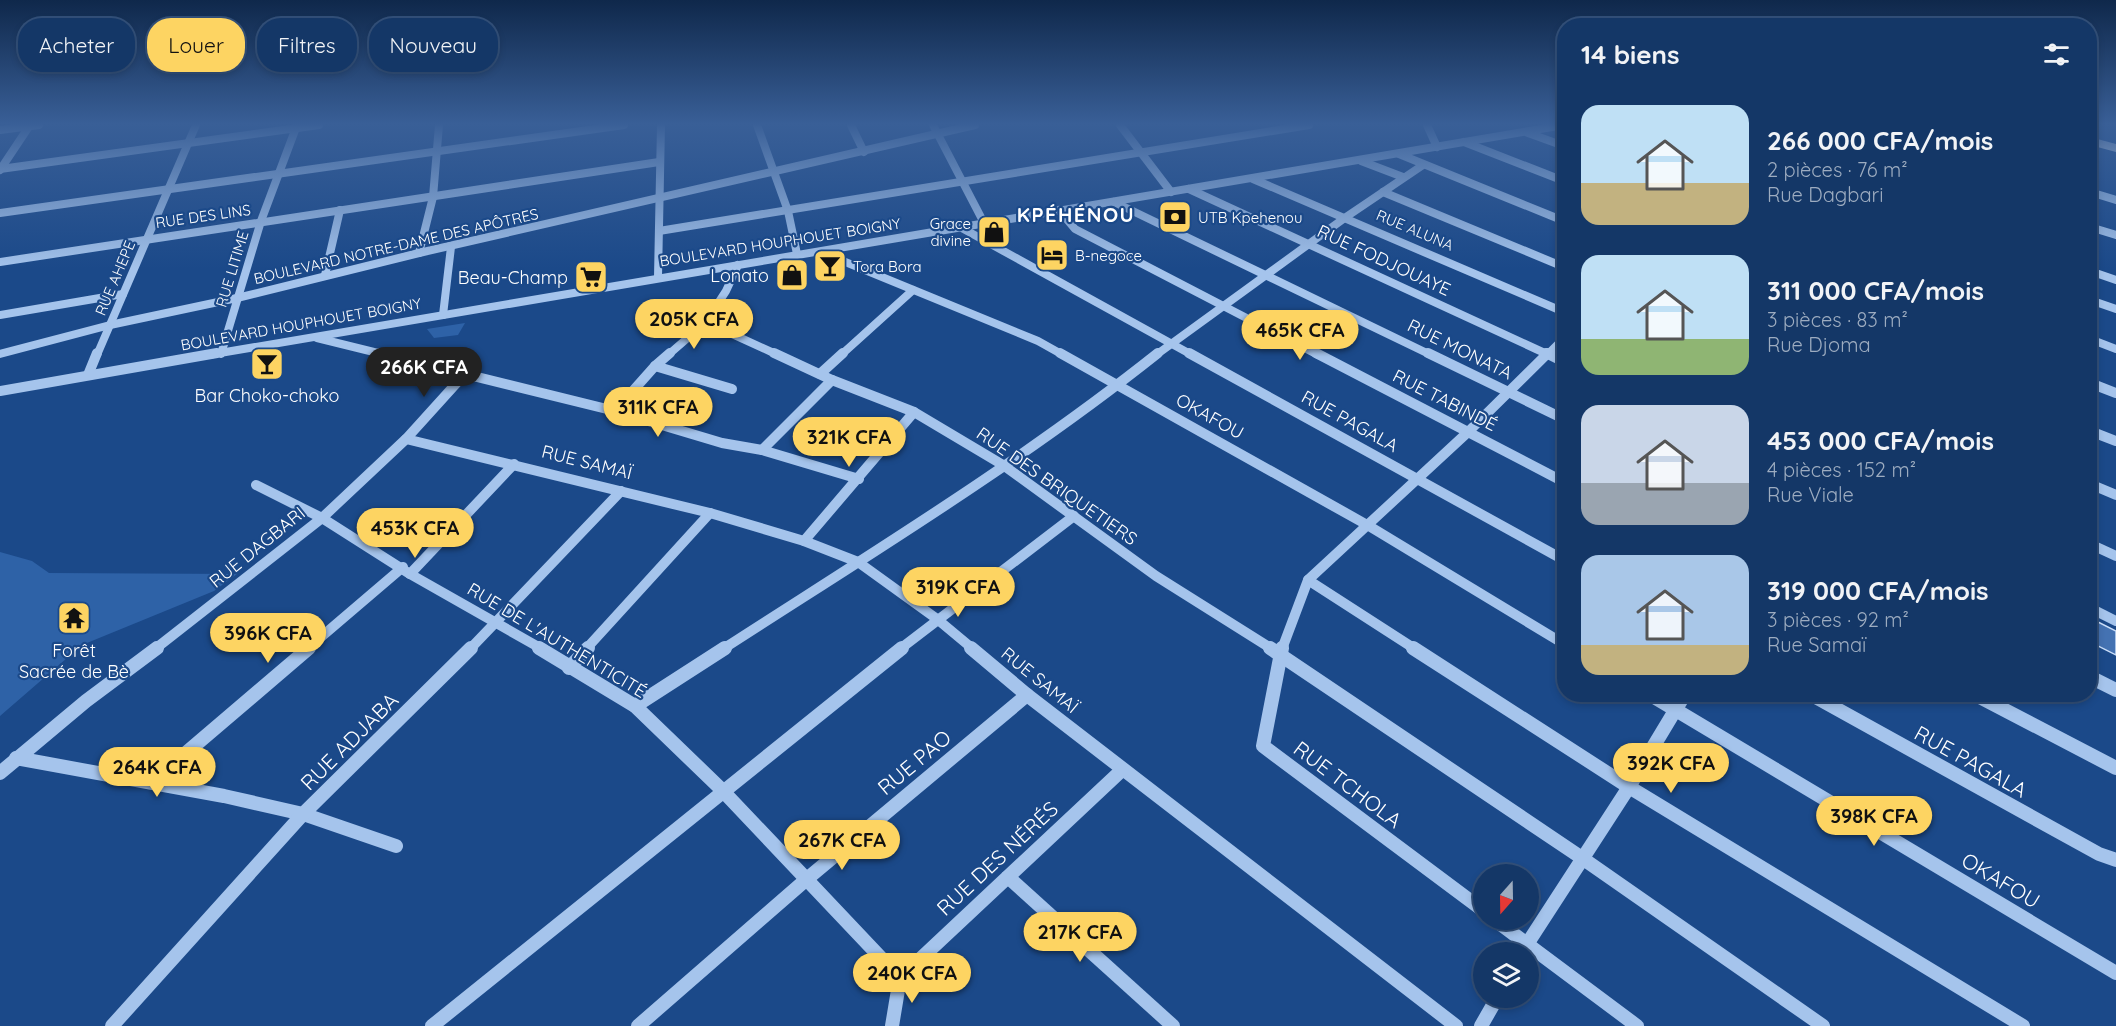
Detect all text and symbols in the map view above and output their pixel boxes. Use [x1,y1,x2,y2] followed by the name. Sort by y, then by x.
[18,18,135,72] chip: Acheter
[147,18,245,72] chip: Louer
[257,18,357,72] chip: Filtres
[369,18,498,72] chip: Nouveau
[1581,38,1680,71] text: 14 biens
[2040,38,2073,71] icon: filters
[1767,124,1993,157] text: 266 000 CFA/mois
[1629,129,1701,201] icon: home
[1767,157,1908,182] text: 2 pièces · 76 m²
[1767,182,1884,207] text: Rue Dagbari
[1157,199,1193,235] bank icon: UTB Kpehenou
[154,200,252,232] street label: RUE DES LINS
[1017,202,1135,227] district label: KPÉHÉNOU
[252,204,540,288] street label: BOULEVARD NOTRE-DAME DES APÔTRES
[1374,205,1457,255] street label: RUE ALUNA
[1198,208,1302,227] place label: UTB Kpehenou
[658,213,903,270] street label: BOULEVARD HOUPHOUET BOIGNY
[930,214,971,250] place label: Grace divine
[976,214,1012,250] shop icon: Grace divine
[1314,219,1454,301] street label: RUE FODJOUAYE
[211,229,253,309] street label: RUE LITIME
[1034,237,1070,273] hotel icon: B-negoce
[91,238,139,318] street label: RUE AHEPE
[1075,246,1142,265] place label: B-negoce
[812,248,848,284] bar icon: Tora Bora
[774,257,810,293] shop icon: Lonato
[853,257,922,276] place label: Tora Bora
[573,259,609,295] supermarket icon: Beau-Champ
[710,264,769,287] place label: Lonato
[458,266,568,289] place label: Beau-Champ
[1767,274,1984,307] text: 311 000 CFA/mois
[1629,279,1701,351] icon: home
[179,293,423,355] street label: BOULEVARD HOUPHOUET BOIGNY
[632,299,756,350] pin: 205K CFA
[649,306,739,331] text: 205K CFA
[1767,307,1908,332] text: 3 pièces · 83 m²
[1238,310,1362,361] pin: 465K CFA
[1404,314,1517,384] street label: RUE MONATA
[1256,317,1344,342] text: 465K CFA
[1767,332,1871,357] text: Rue Djoma
[249,346,285,382] bar icon: Bar Choko-choko
[362,347,486,398] pin: 266K CFA
[380,354,468,379] text: 266K CFA
[1389,364,1501,436] street label: RUE TABINDÉ
[195,384,339,407] place label: Bar Choko-choko
[1298,385,1403,457] street label: RUE PAGALA
[596,387,720,438] pin: 311K CFA
[1172,388,1248,444] street label: OKAFOU
[618,394,698,419] text: 311K CFA
[787,417,911,468] pin: 321K CFA
[972,422,1142,550] street label: RUE DES BRIQUETIERS
[807,424,891,449] text: 321K CFA
[1767,424,1994,457] text: 453 000 CFA/mois
[1629,429,1701,501] icon: home
[539,440,635,484] street label: RUE SAMAÏ
[1767,457,1916,482] text: 4 pièces · 152 m²
[1767,482,1854,507] text: Rue Viale
[204,501,310,593] street label: RUE DAGBARI
[353,508,477,559] pin: 453K CFA
[371,515,459,540] text: 453K CFA
[896,567,1020,618] pin: 319K CFA
[916,574,1000,599] text: 319K CFA
[1767,574,1989,607] text: 319 000 CFA/mois
[463,577,651,703] street label: RUE DE L'AUTHENTICITÉ
[1629,579,1701,651] icon: home
[56,600,92,636] temple icon: Forêt Sacrée de Bè
[1767,607,1909,632] text: 3 pièces · 92 m²
[206,613,330,664] pin: 396K CFA
[224,620,312,645] text: 396K CFA
[1767,632,1866,657] text: Rue Samaï
[19,639,129,683] place label: Forêt Sacrée de Bè
[997,642,1084,718] street label: RUE SAMAÏ
[295,687,403,795] street label: RUE ADJABA
[1910,719,2032,803] street label: RUE PAGALA
[872,724,956,800] street label: RUE PAO
[1289,735,1407,833] street label: RUE TCHOLA
[1609,743,1733,794] pin: 392K CFA
[95,747,219,798] pin: 264K CFA
[1627,750,1715,775] text: 392K CFA
[113,754,201,779] text: 264K CFA
[931,795,1063,921] street label: RUE DES NÉRÉS
[1812,796,1936,847] pin: 398K CFA
[1830,803,1918,828] text: 398K CFA
[780,820,904,871] pin: 267K CFA
[798,827,886,852] text: 267K CFA
[1957,847,2045,913] street label: OKAFOU
[1473,864,1539,930] north arrow
[1473,864,1539,1008] map controls
[1018,912,1142,963] pin: 217K CFA
[1038,919,1122,944] text: 217K CFA
[1473,942,1539,1008] button: layers
[850,953,974,1004] pin: 240K CFA
[867,960,957,985] text: 240K CFA

